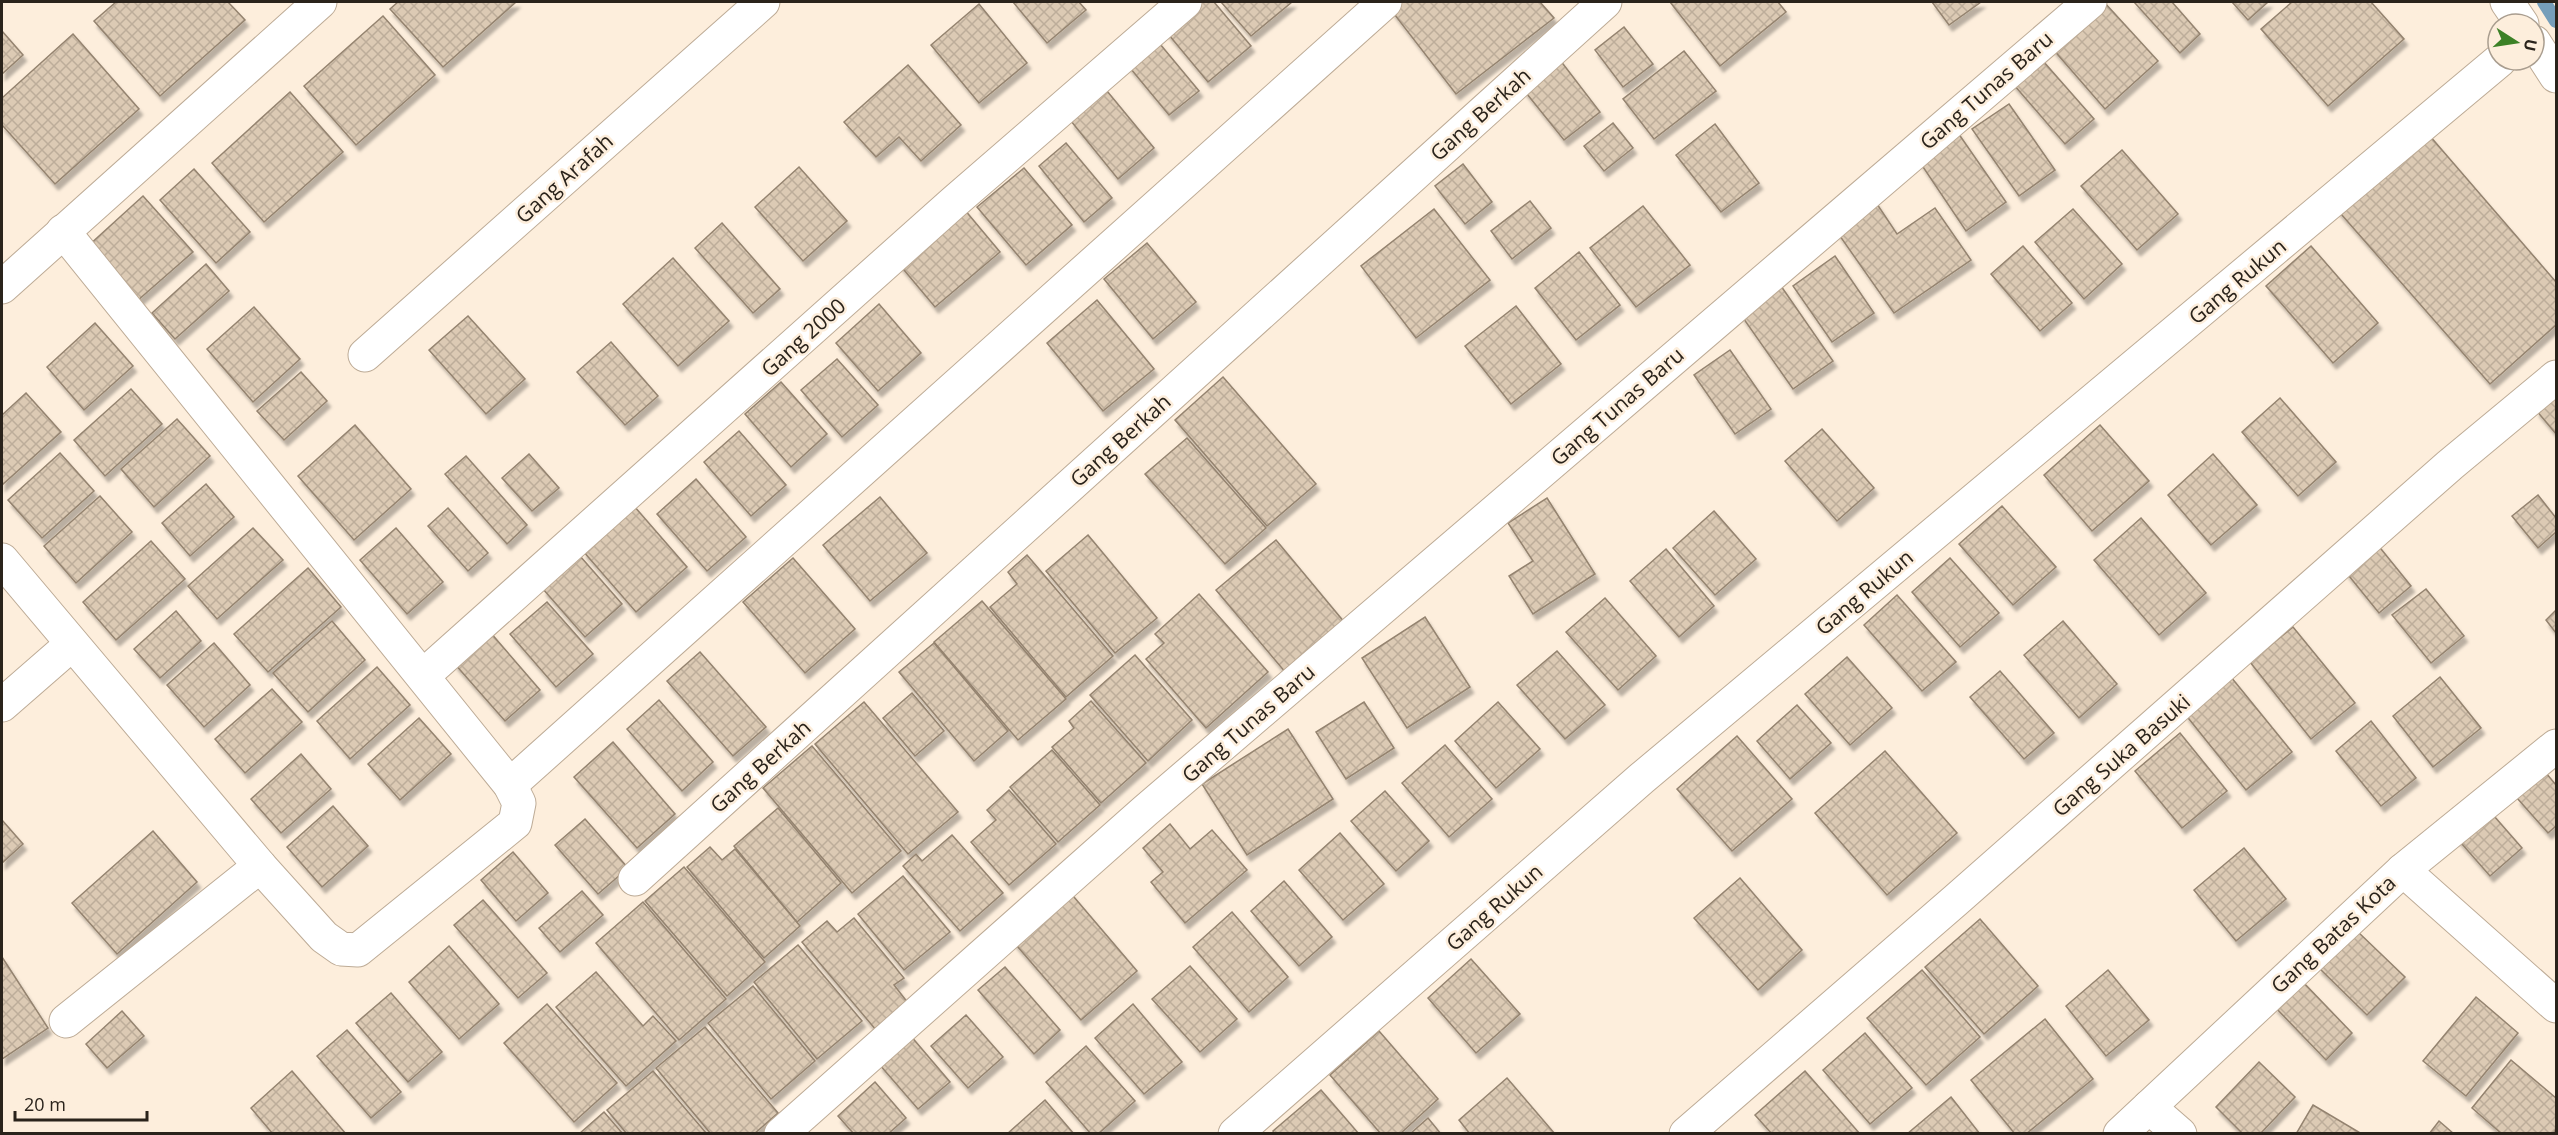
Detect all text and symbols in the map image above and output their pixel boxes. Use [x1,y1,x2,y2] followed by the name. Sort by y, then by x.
[2486,12,2546,72] north arrow
[1913,24,2059,156] street label: Gang Tunas Baru
[2519,37,2543,53] text: U
[1424,61,1536,167] street label: Gang Berkah
[509,127,619,229] street label: Gang Arafah
[2182,232,2292,330] street label: Gang Rukun
[755,292,851,382] street label: Gang 2000
[1544,340,1690,472] street label: Gang Tunas Baru
[1064,387,1176,493] street label: Gang Berkah
[1809,543,1919,641] street label: Gang Rukun
[1175,657,1321,789] street label: Gang Tunas Baru
[2046,687,2196,823] street label: Gang Suka Basuki
[704,713,816,819] street label: Gang Berkah
[1440,857,1548,957] street label: Gang Rukun
[2265,869,2401,999] street label: Gang Batas Kota
[15,1084,147,1122] scale bar
[24,1092,66,1116] text: 20 m

